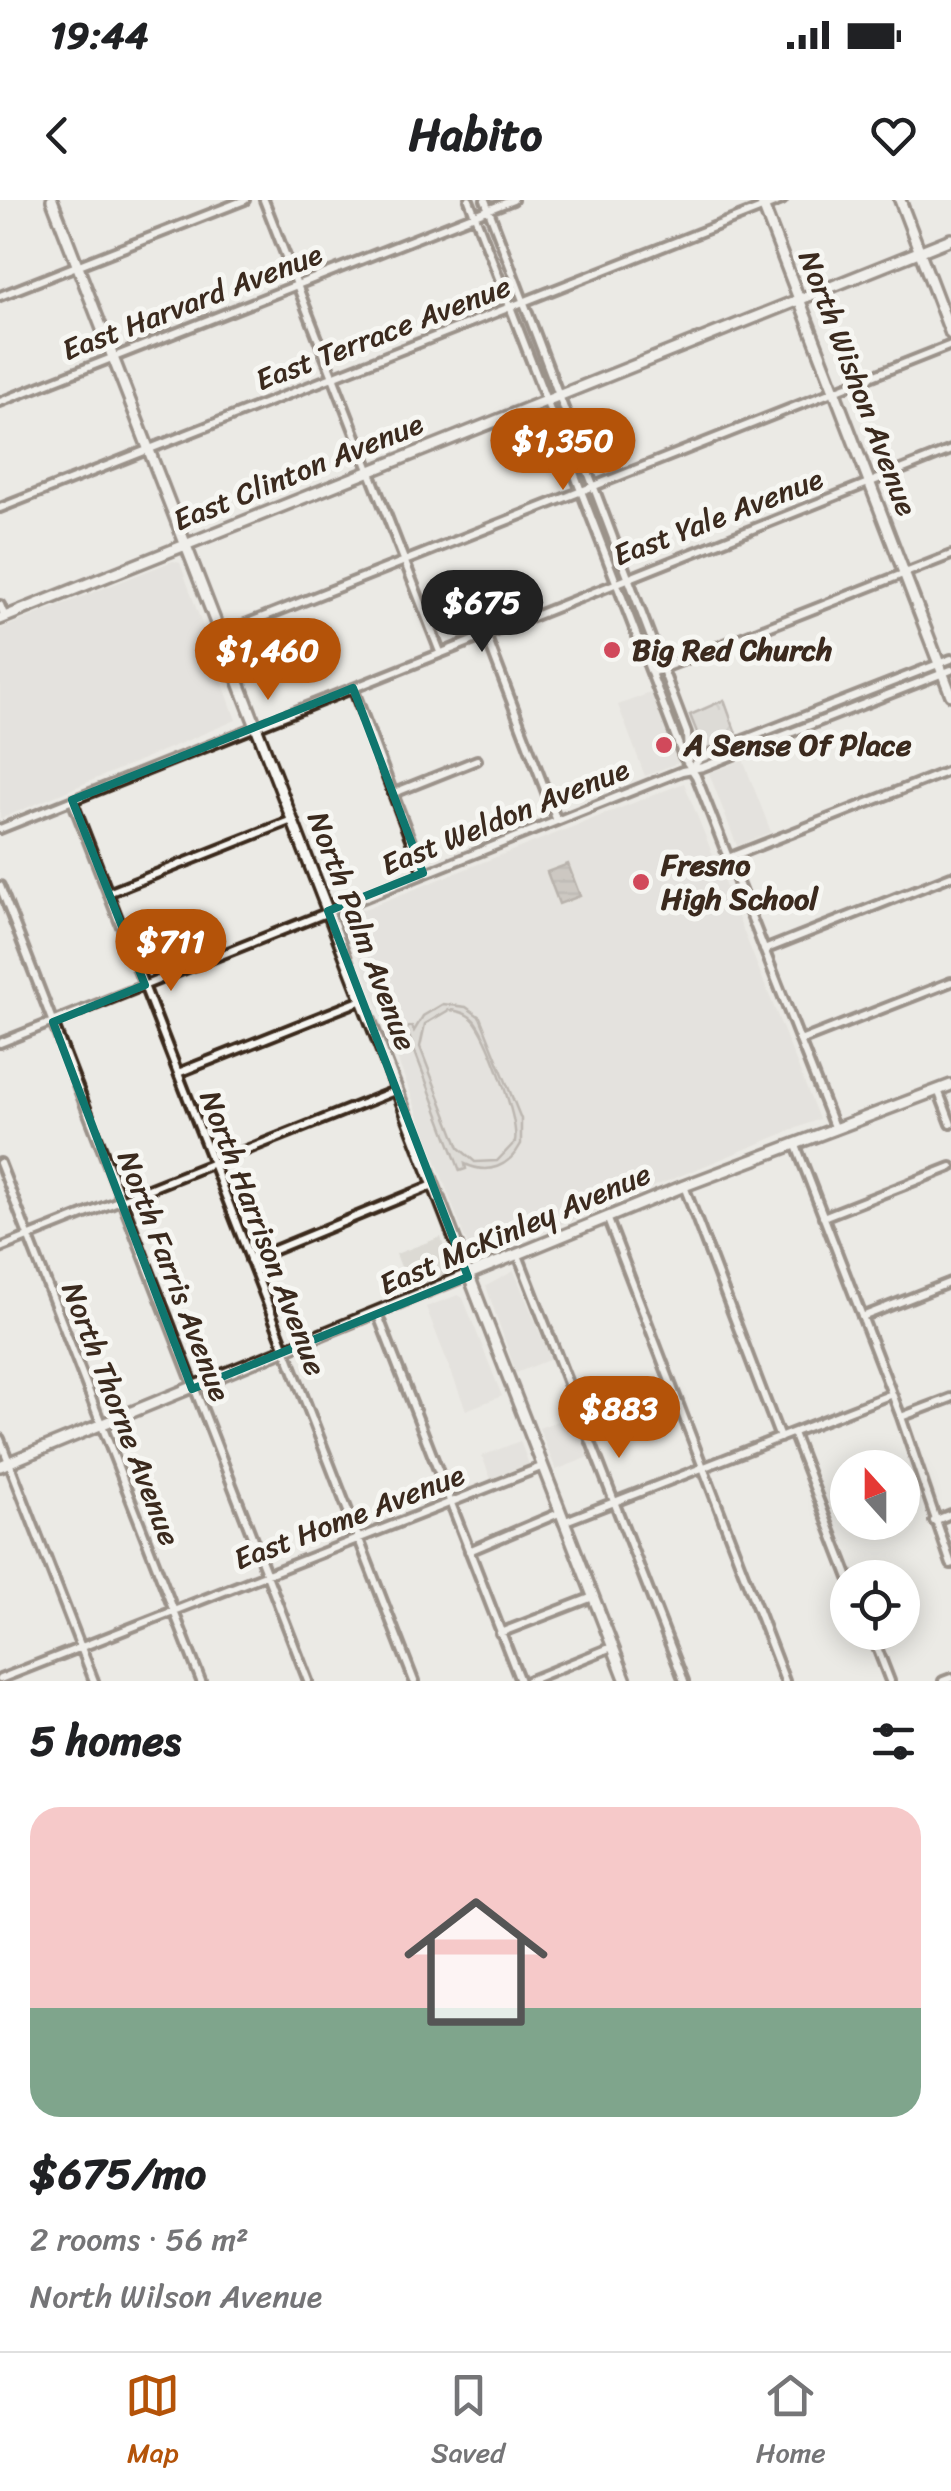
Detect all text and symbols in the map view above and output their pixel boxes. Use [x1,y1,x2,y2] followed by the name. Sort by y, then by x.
[50,2,149,69] text: 19:44
[409,95,542,175] text: Habito
[30,108,85,163] icon: back
[866,108,921,163] icon: heart
[54,227,330,377] street label: East Harvard Avenue
[782,242,934,524] street label: North Wishon Avenue
[247,259,519,407] street label: East Terrace Avenue
[165,397,431,547] street label: East Clinton Avenue
[482,408,644,493] pin: $1,350
[512,412,614,469] text: $1,350
[605,452,831,582] street label: East Yale Avenue
[423,570,541,655] pin: $675
[443,574,521,631] text: $675
[187,618,349,703] pin: $1,460
[217,622,319,679] text: $1,460
[632,623,832,677] place label: Big Red Church
[601,639,623,661] marker: Big Red Church
[682,718,912,772] place label: A Sense Of Place
[653,734,675,756] marker: A Sense Of Place
[373,743,637,891] street label: East Weldon Avenue
[291,803,433,1059] street label: North Palm Avenue
[660,838,819,926] place label: Fresno High School
[630,871,652,893] marker: Fresno High School
[112,909,230,994] pin: $711
[137,913,205,970] text: $711
[184,1082,342,1384] street label: North Harrison Avenue
[101,1143,247,1409] street label: North Farris Avenue
[370,1147,660,1311] street label: East McKinley Avenue
[46,1274,196,1554] street label: North Thorne Avenue
[560,1376,678,1461] pin: $883
[580,1380,658,1437] text: $883
[225,1448,473,1586] street label: East Home Avenue
[830,1450,920,1540] north arrow
[830,1450,920,1650] map controls
[830,1560,920,1650] button: locate
[30,1704,181,1778] text: 5 homes
[866,1714,921,1769] icon: filters
[386,1872,566,2052] icon: home
[30,2137,206,2211] text: $675/mo
[30,2211,249,2268] text: 2 rooms · 56 m²
[30,2268,322,2325] text: North Wilson Avenue
[125,2368,180,2477] tab: Map
[431,2368,505,2477] tab: Saved
[756,2368,826,2477] tab: Home

